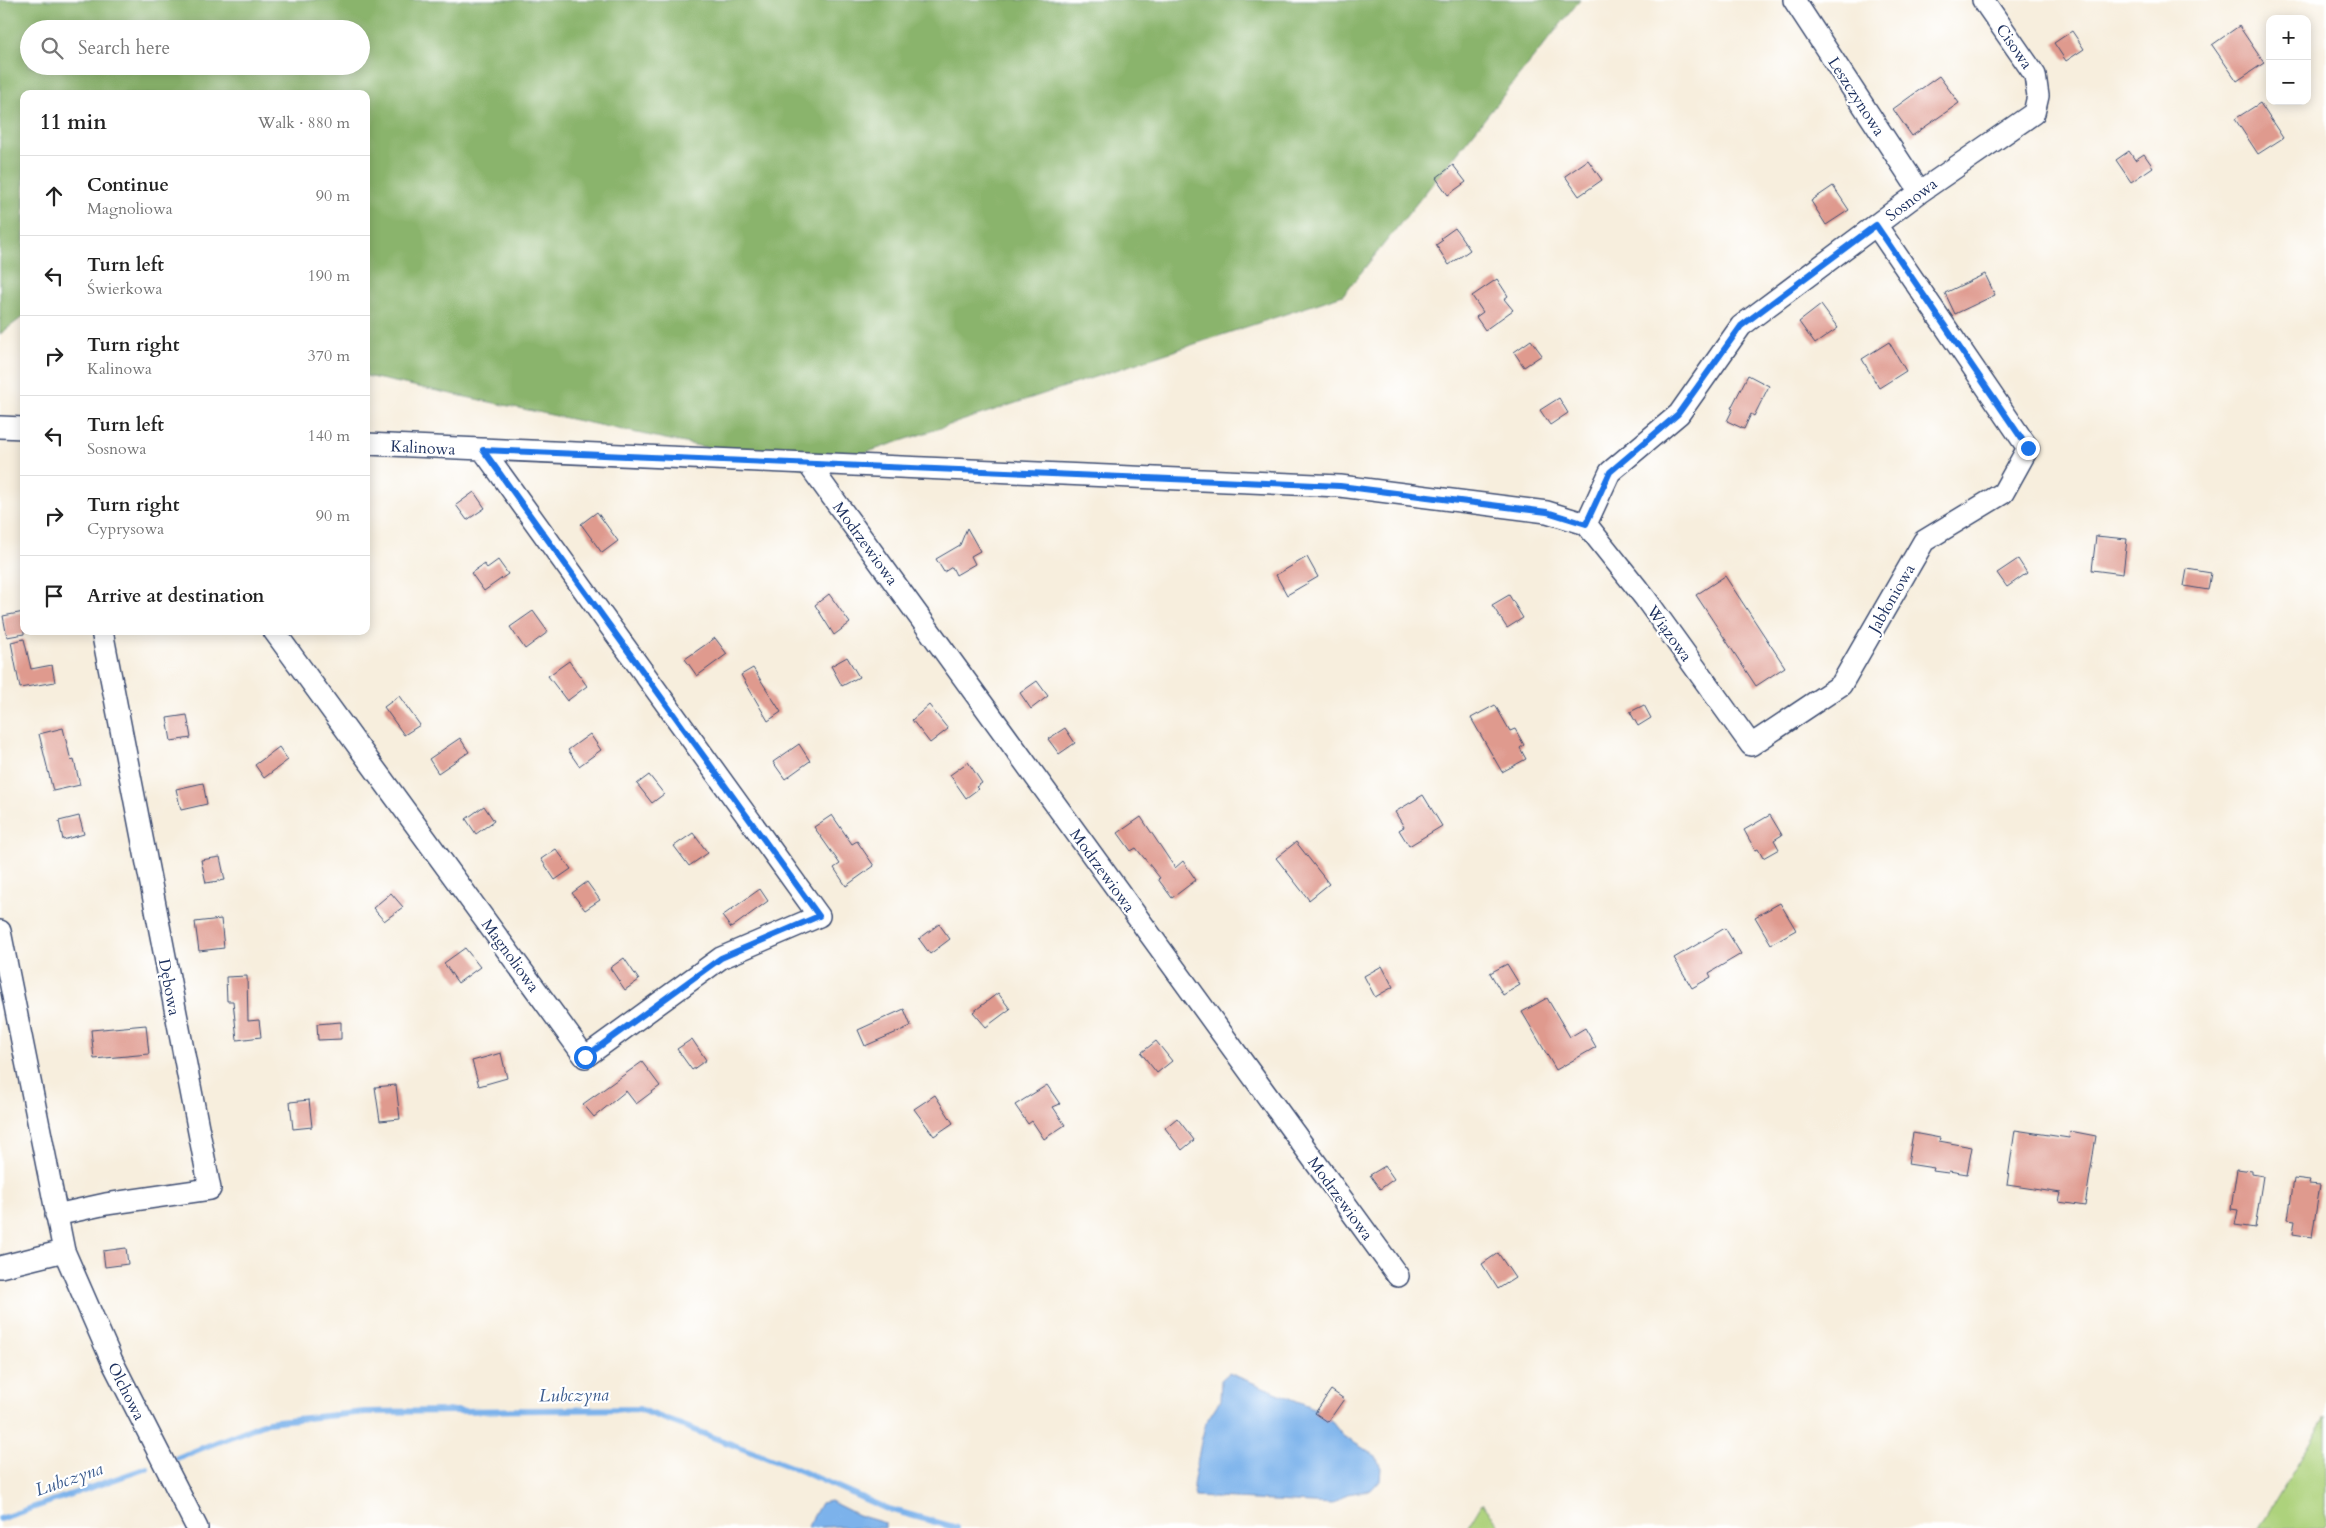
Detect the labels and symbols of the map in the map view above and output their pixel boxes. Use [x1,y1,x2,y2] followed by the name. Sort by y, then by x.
[1991,20,2038,74] street label: Cisowa
[1822,53,1890,140] street label: Leszczynowa
[1881,173,1942,226] street label: Sosnowa
[390,435,456,461] street label: Kalinowa
[2017,437,2040,460] route end
[827,497,903,590] street label: Modrzewiowa
[1862,560,1920,639] street label: Jabłoniowa
[1641,600,1697,666] street label: Wiązowa
[1064,824,1140,917] street label: Modrzewiowa
[476,914,544,997] street label: Magnoliowa
[153,957,185,1017] street label: Dębowa
[574,1046,597,1069] route start
[1302,1152,1378,1245] street label: Modrzewiowa
[102,1359,150,1424] street label: Olchowa
[539,1382,609,1409] water label: Lubczyna
[32,1456,106,1503] water label: Lubczyna

